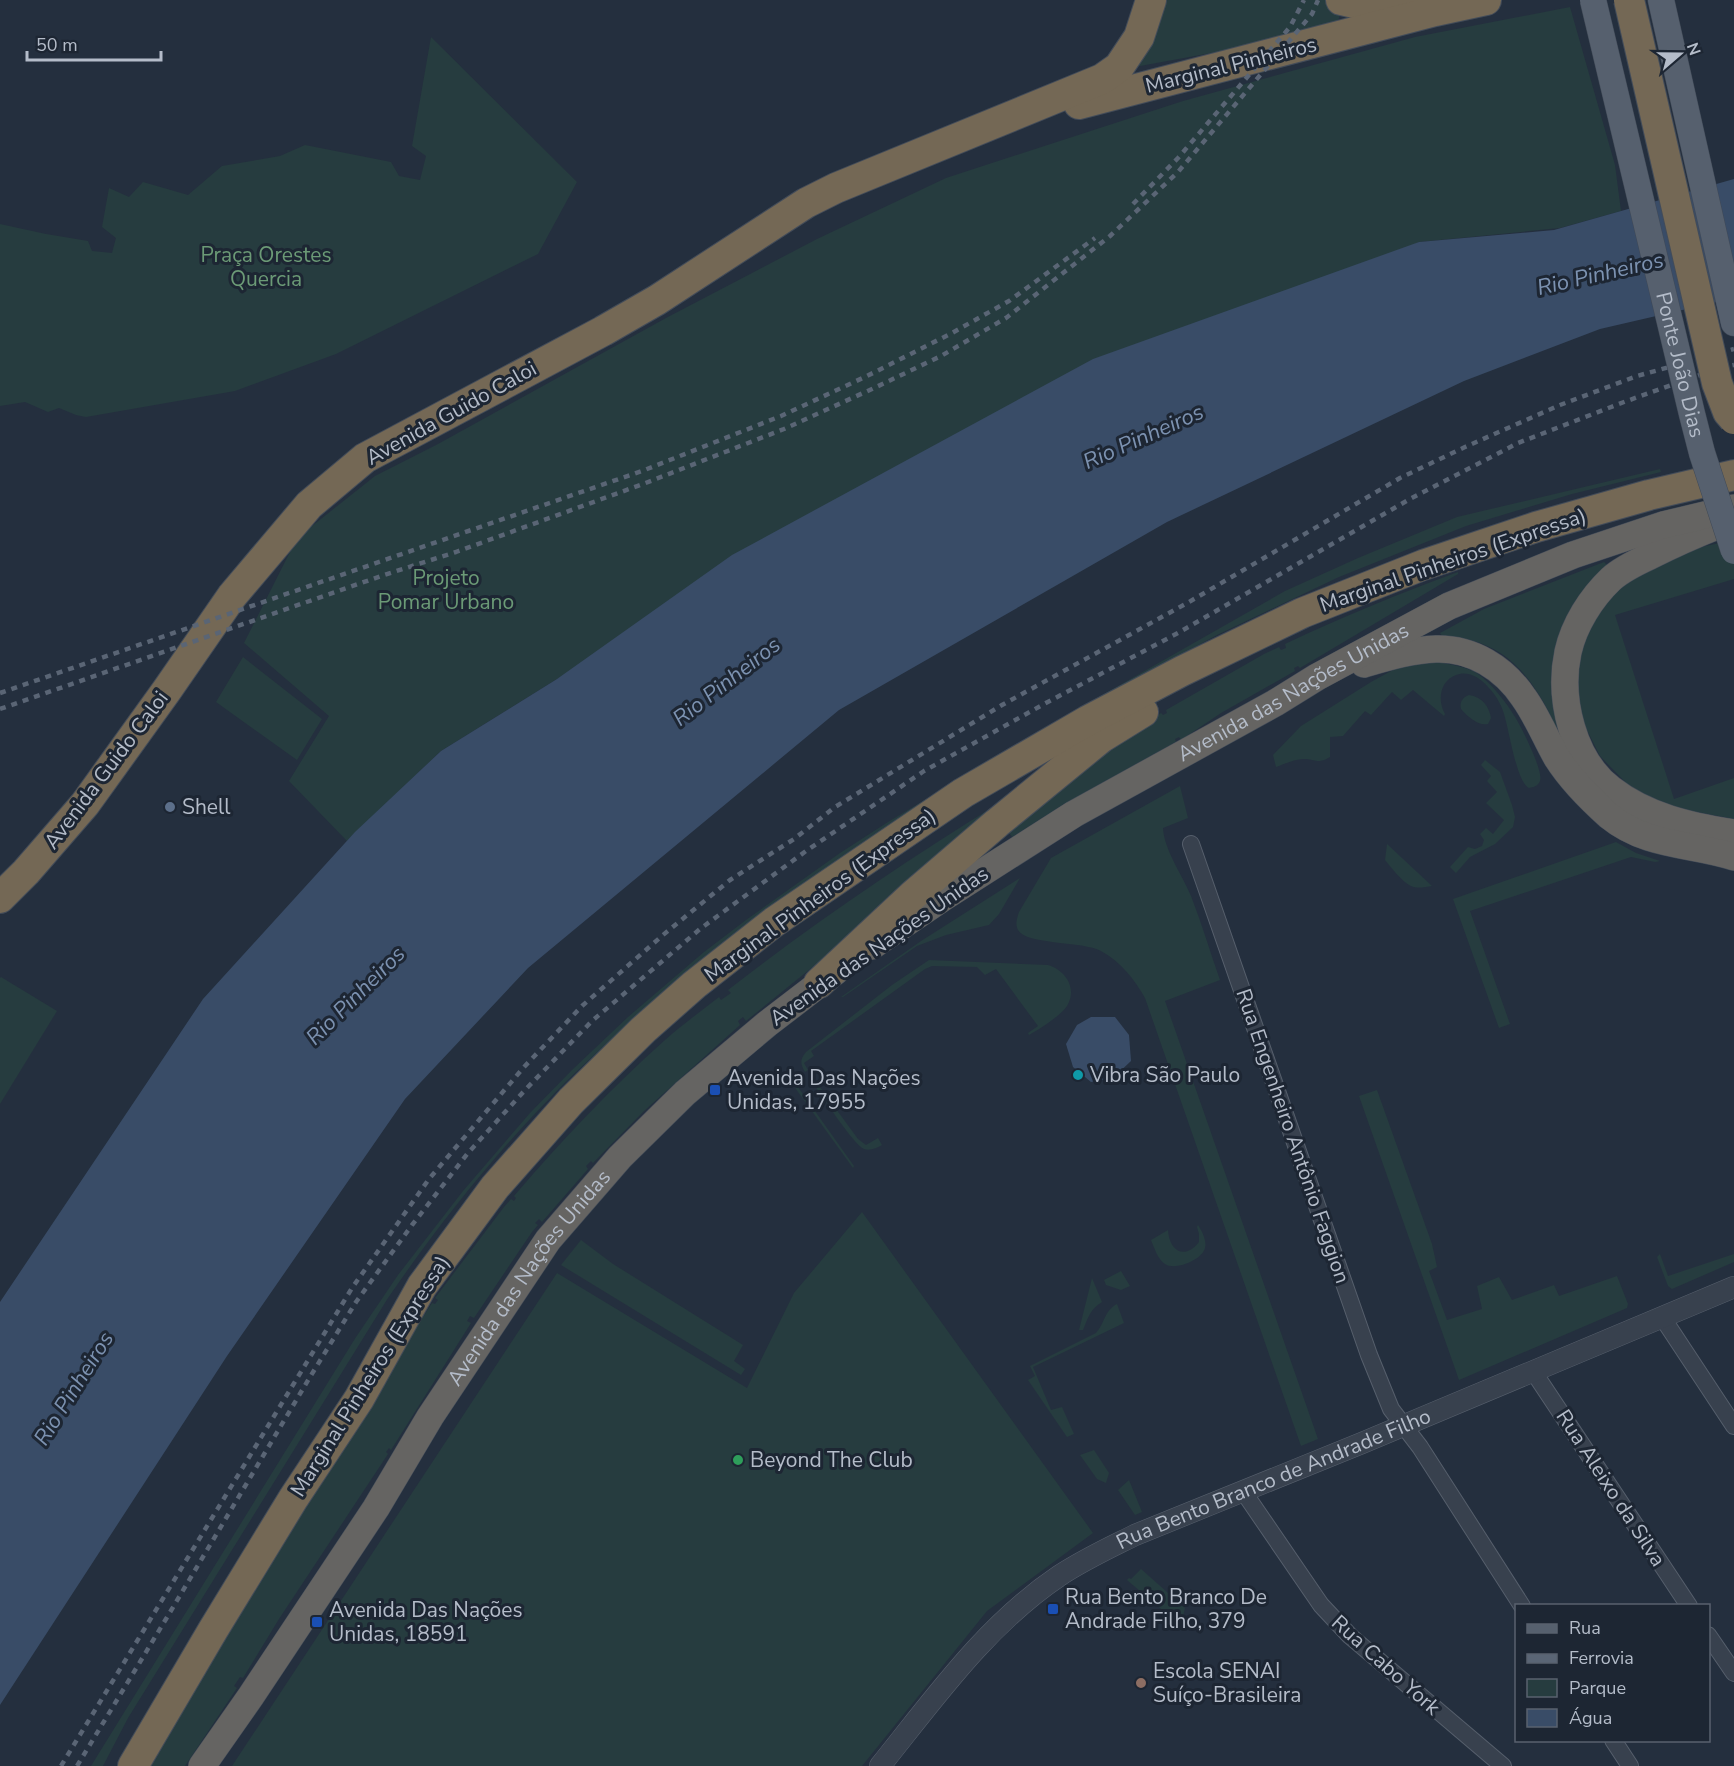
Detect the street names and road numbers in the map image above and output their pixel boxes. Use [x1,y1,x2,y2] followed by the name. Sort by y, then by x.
[1142,30,1320,100] street label: Marginal Pinheiros
[1649,289,1711,440] street label: Ponte João Dias
[361,354,541,472] street label: Avenida Guido Caloi
[1316,501,1590,619] street label: Marginal Pinheiros (Expressa)
[1172,616,1414,768] street label: Avenida das Nações Unidas
[37,685,175,855] street label: Avenida Guido Caloi
[699,801,941,989] street label: Marginal Pinheiros (Expressa)
[764,860,994,1032] street label: Avenida das Nações Unidas
[1229,985,1357,1287] street label: Rua Engenheiro Antônio Faggion
[441,1164,617,1391] street label: Avenida das Nações Unidas
[284,1250,456,1502] street label: Marginal Pinheiros (Expressa)
[1112,1402,1435,1556] street label: Rua Bento Branco de Andrade Filho
[1550,1404,1672,1572] street label: Rua Aleixo da Silva
[1326,1609,1447,1722] street label: Rua Cabo York

